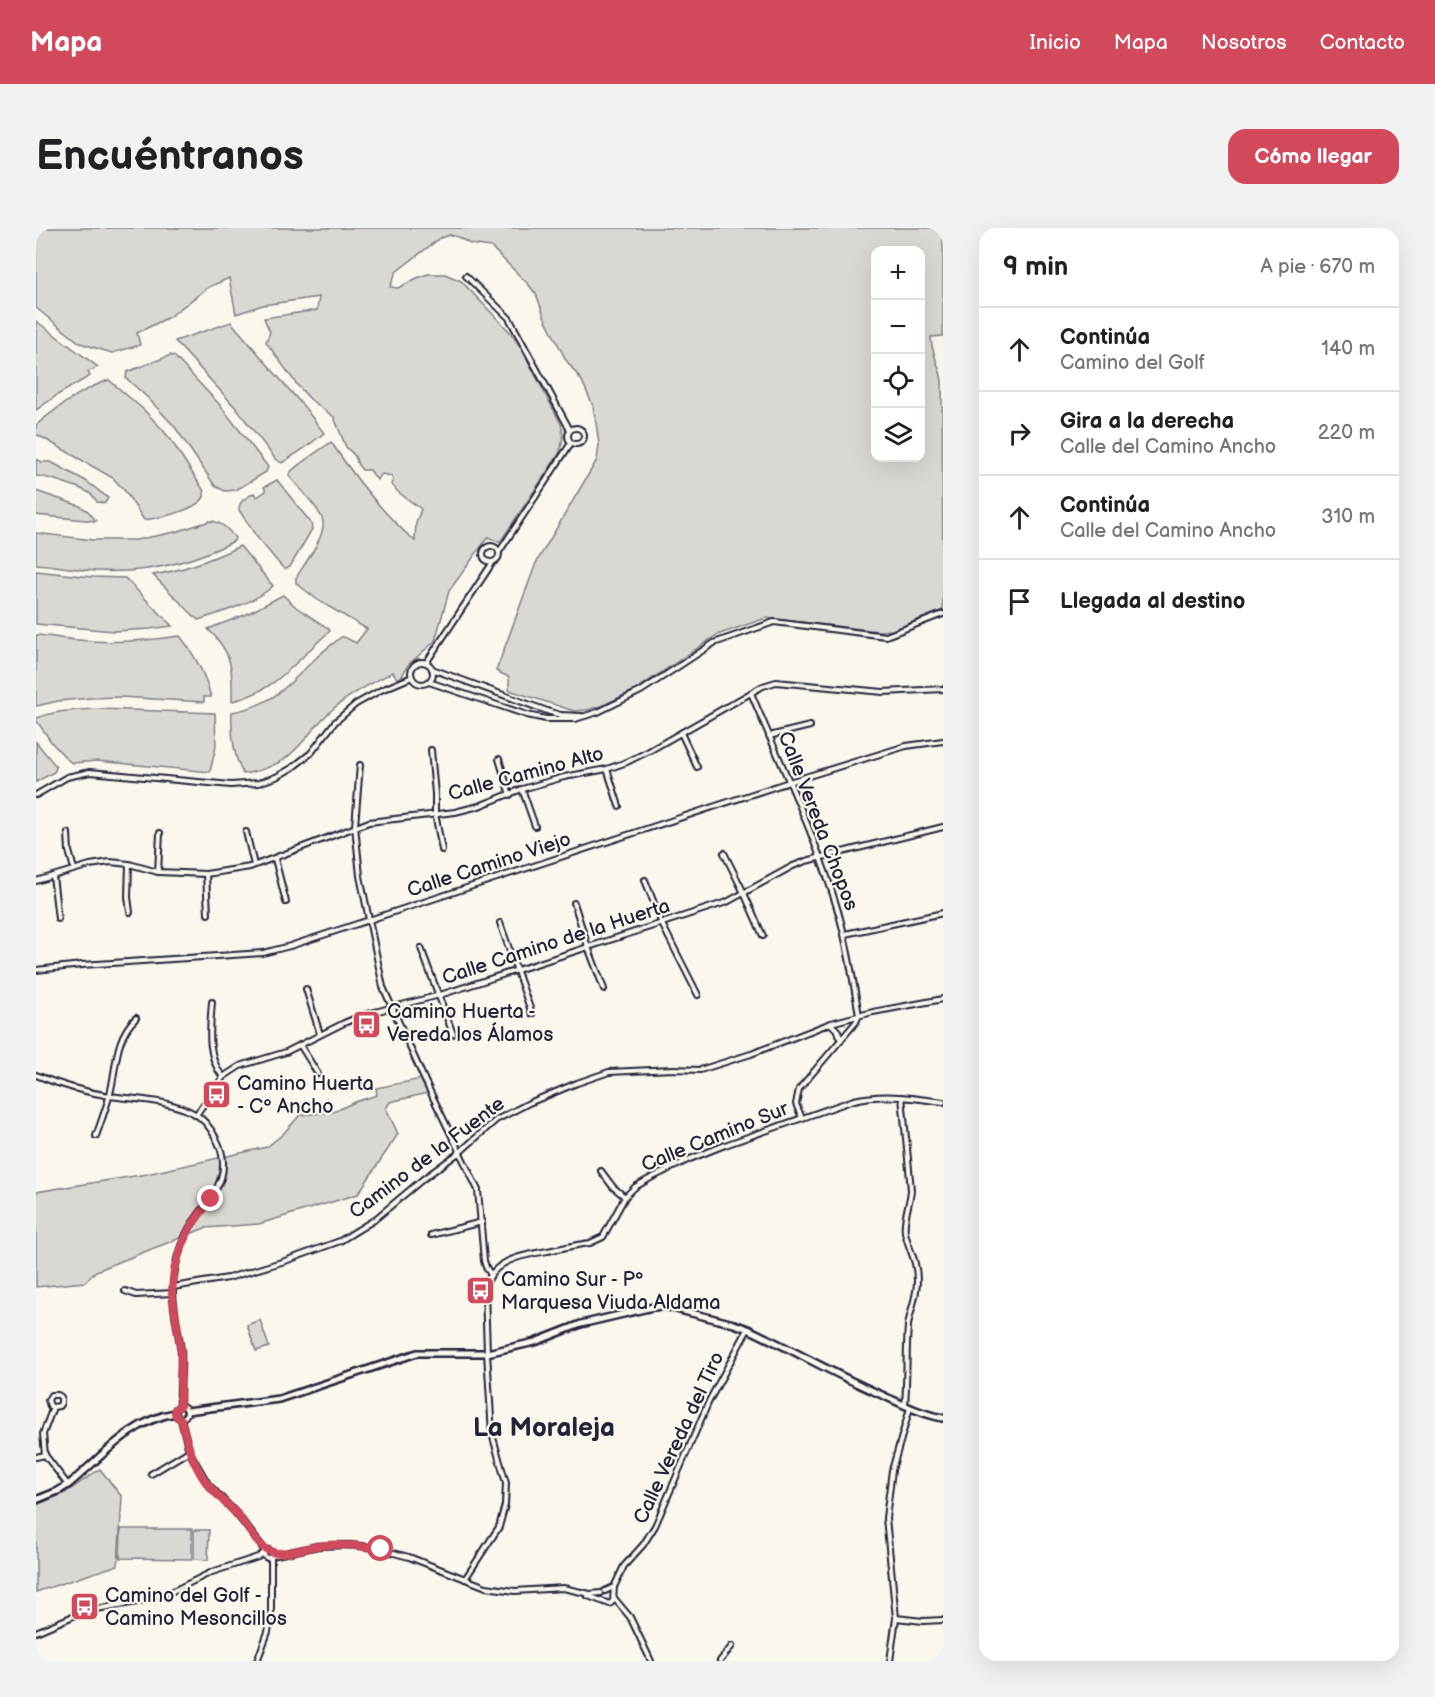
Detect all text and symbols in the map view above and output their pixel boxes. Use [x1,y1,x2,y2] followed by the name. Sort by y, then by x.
[30,26,102,59] text: Mapa
[1030,30,1081,55] text: Inicio
[1114,30,1168,55] text: Mapa
[1201,30,1287,55] text: Nosotros
[1320,30,1405,55] text: Contacto
[1228,129,1399,184] button: Cómo llegar
[36,131,304,182] text: Encuéntranos
[871,246,925,462] map controls
[871,246,925,300] button: +
[1003,252,1068,283] text: 9 min
[1260,255,1375,279] text: A pie · 670 m
[871,300,925,354] button: −
[1060,324,1150,351] text: Continúa
[1003,333,1036,366] icon: ahead
[1321,337,1375,361] text: 140 m
[1060,351,1205,375] text: Camino del Golf
[871,354,925,408] button: locate
[871,408,925,462] button: layers
[1060,408,1234,435] text: Gira a la derecha
[1003,417,1036,450] icon: right
[1318,421,1375,445] text: 220 m
[1060,435,1276,459] text: Calle del Camino Ancho
[1060,492,1150,519] text: Continúa
[1003,501,1036,534] icon: ahead
[1321,505,1375,529] text: 310 m
[1060,519,1276,543] text: Calle del Camino Ancho
[1003,585,1036,618] icon: arrive
[1060,588,1245,615] text: Llegada al destino
[773,728,863,914] street label: Calle Vereda Chopos
[446,742,606,806] street label: Calle Camino Alto
[404,827,574,903] street label: Calle Camino Viejo
[439,894,673,990] street label: Calle Camino de la Huerta
[387,1000,553,1047] place label: Camino Huerta - Vereda los Álamos
[350,1008,382,1040] bus stop icon: Camino Huerta - Vereda los Álamos
[237,1072,374,1119] place label: Camino Huerta - Cº Ancho
[200,1079,232,1111] bus stop icon: Camino Huerta - Cº Ancho
[345,1092,509,1224] street label: Camino de la Fuente
[638,1096,793,1177] street label: Calle Camino Sur
[197,1185,223,1211] route end
[501,1268,721,1315] place label: Camino Sur - Pº Marquesa Viuda Aldama
[464,1275,496,1307] bus stop icon: Camino Sur - Pº Marquesa Viuda Aldama
[629,1348,729,1528] street label: Calle Vereda del Tiro
[473,1413,615,1444] district label: La Moraleja
[367,1535,393,1561] route start
[105,1584,287,1631] place label: Camino del Golf - Camino Mesoncillos
[68,1591,100,1623] bus stop icon: Camino del Golf - Camino Mesoncillos

